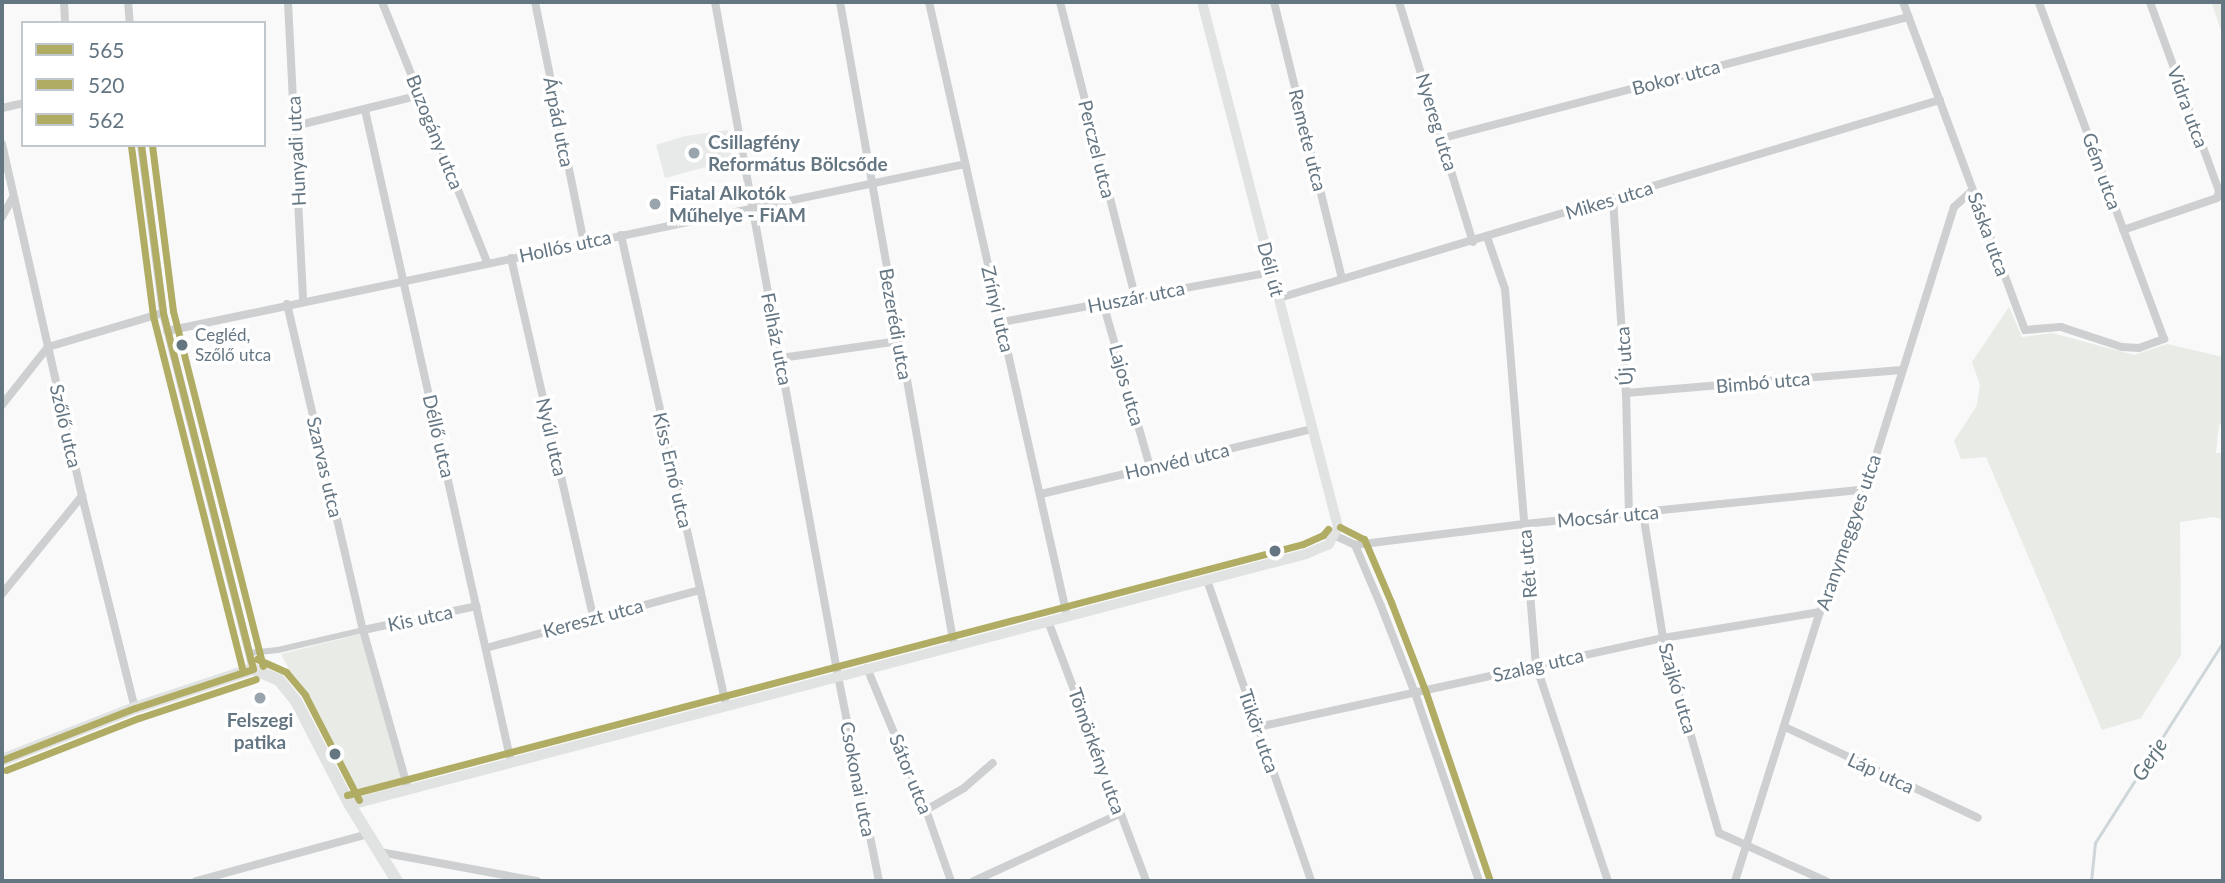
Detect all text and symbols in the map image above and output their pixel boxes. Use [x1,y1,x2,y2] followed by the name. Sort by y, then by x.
[21,21,266,147] legend
[88,37,125,62] text: 565
[1629,54,1723,100] street label: Bokor utca
[2163,63,2213,151] street label: Vidra utca
[1411,70,1463,174] street label: Nyereg utca
[402,71,468,193] street label: Buzogány utca
[88,72,125,97] text: 520
[539,75,579,169] street label: Árpád utca
[1284,87,1332,193] street label: Remete utca
[282,95,310,207] street label: Hunyadi utca
[1074,98,1120,200] street label: Perczel utca
[88,107,125,132] text: 562
[2078,129,2126,213] street label: Gém utca
[708,131,888,175] place label: Csillagfény Református Bölcsőde
[686,145,702,161] marker: Csillagfény Református Bölcsőde
[1563,176,1655,224] street label: Mikes utca
[669,182,806,226] place label: Fiatal Alkotók Műhelye - FiAM
[1963,189,2015,279] street label: Sáska utca
[647,196,663,212] marker: Fiatal Alkotók Műhelye - FiAM
[517,225,613,267] street label: Hollós utca
[1253,239,1289,299] street label: Déli út
[977,264,1019,354] street label: Zrínyi utca
[875,266,917,382] street label: Bezerédi utca
[1085,276,1187,318] street label: Huszár utca
[757,291,797,387] street label: Felház utca
[195,325,271,365] place label: Cegléd, Szőlő utca
[1611,326,1637,386] street label: Új utca
[175,338,189,352] marker: Cegléd, Szőlő utca
[1105,342,1149,428] street label: Lajos utca
[1715,367,1811,397] street label: Bimbó utca
[45,382,87,470] street label: Szőlő utca
[418,392,460,480] street label: Déllő utca
[532,396,572,478] street label: Nyúl utca
[649,410,697,530] street label: Kiss Ernő utca
[302,414,348,520] street label: Szarvas utca
[1123,438,1231,484] street label: Honvéd utca
[1811,451,1885,613] street label: Aranymeggyes utca
[1556,500,1660,532] street label: Mocsár utca
[1513,529,1541,599] street label: Rét utca
[1268,544,1282,558] unlabelled marker
[540,594,646,642] street label: Kereszt utca
[385,600,455,636] street label: Kis utca
[1654,640,1702,736] street label: Szajkó utca
[1490,643,1586,687] street label: Szalag utca
[1064,685,1130,817] street label: Tömörkény utca
[1234,686,1284,776] street label: Tükör utca
[252,690,268,706] marker: Felszegi patika
[227,709,293,753] place label: Felszegi patika
[836,719,880,839] street label: Csokonai utca
[885,730,937,818] street label: Sátor utca
[2126,733,2172,785] water label: Gerje
[328,747,342,761] unlabelled marker
[1844,748,1918,798] street label: Láp utca

